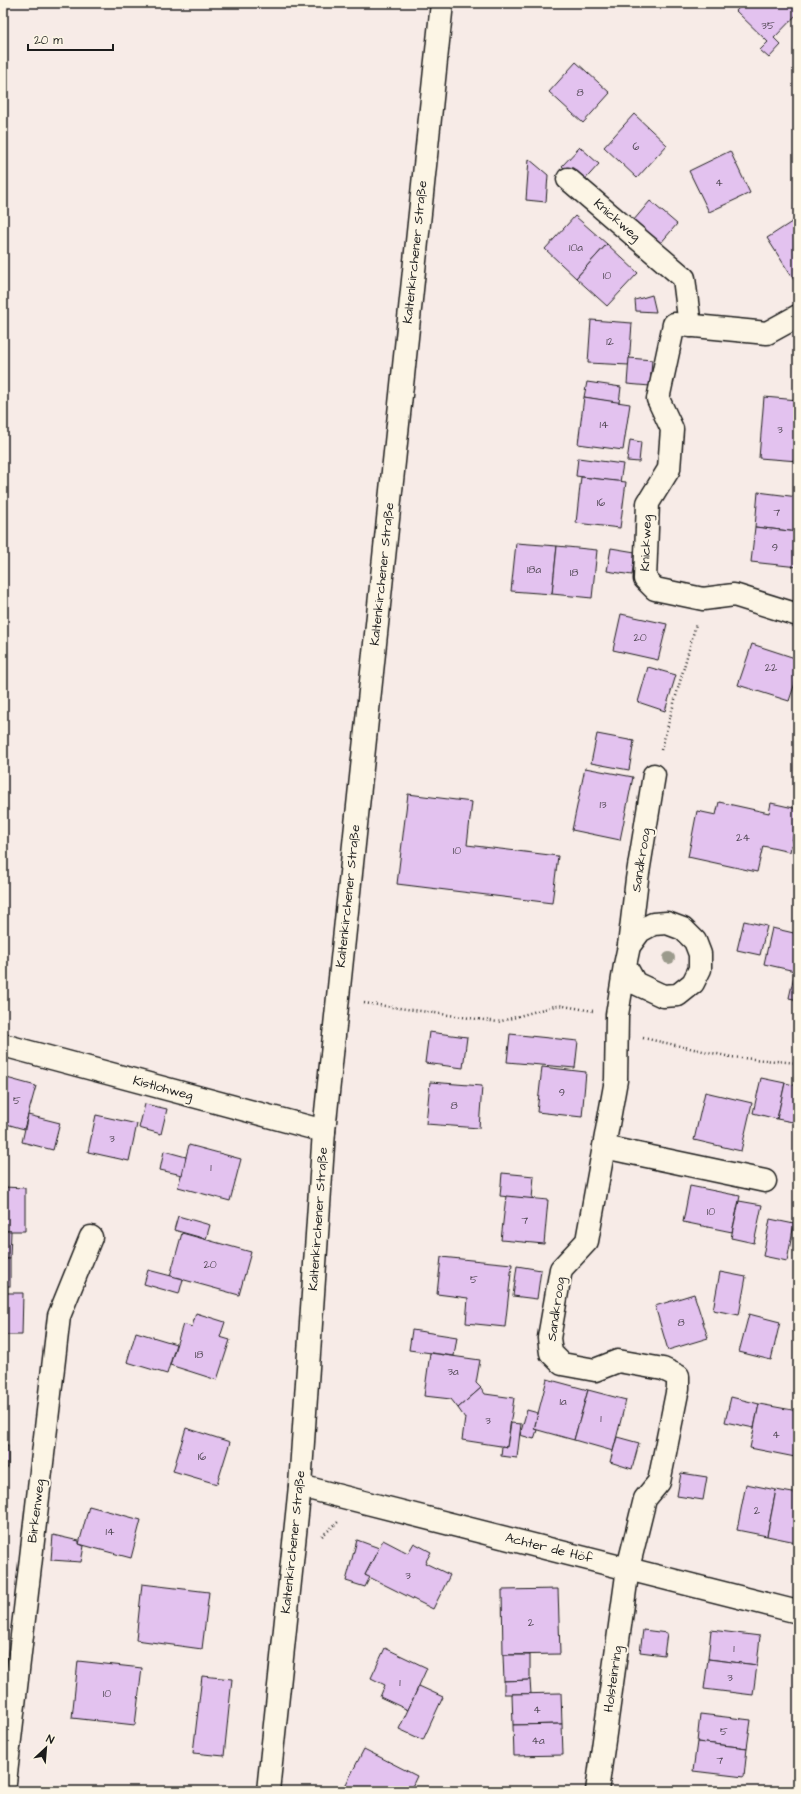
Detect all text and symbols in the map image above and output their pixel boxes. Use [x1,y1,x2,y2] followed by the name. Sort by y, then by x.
[761,18,775,33] house number: 35
[28,26,113,52] scale bar
[34,32,63,49] text: 20 m
[576,85,584,100] house number: 8
[633,139,640,154] house number: 6
[715,175,723,190] house number: 4
[399,180,431,324] street label: Kaltenkirchener Straße
[589,195,645,246] street label: Knickweg
[569,240,583,255] house number: 10a
[603,268,611,283] house number: 10
[606,334,615,349] house number: 12
[600,417,609,432] house number: 14
[777,422,783,437] house number: 3
[597,495,605,510] house number: 16
[366,502,398,646] street label: Kaltenkirchener Straße
[774,505,781,520] house number: 7
[636,514,657,572] street label: Knickweg
[772,540,778,555] house number: 9
[527,562,541,577] house number: 18a
[570,565,578,580] house number: 18
[633,630,647,645] house number: 20
[765,660,778,675] house number: 22
[599,797,607,812] house number: 13
[332,824,364,968] street label: Kaltenkirchener Straße
[627,826,656,893] street label: Sandkroog
[736,830,750,845] house number: 24
[453,843,461,858] house number: 10
[131,1071,195,1106] street label: Kistlohweg
[559,1085,565,1100] house number: 9
[13,1093,21,1108] house number: 5
[450,1098,458,1113] house number: 8
[109,1131,115,1146] house number: 3
[304,1147,332,1291] street label: Kaltenkirchener Straße
[210,1160,212,1175] house number: 1
[707,1204,715,1219] house number: 10
[522,1213,529,1228] house number: 7
[203,1257,217,1272] house number: 20
[470,1272,478,1287] house number: 5
[543,1275,570,1342] street label: Sandkroog
[677,1315,685,1330] house number: 8
[195,1347,203,1362] house number: 18
[447,1364,459,1379] house number: 3a
[559,1394,567,1409] house number: 1a
[600,1411,602,1426] house number: 1
[485,1413,491,1428] house number: 3
[772,1427,780,1442] house number: 4
[198,1449,206,1464] house number: 16
[277,1470,309,1614] street label: Kaltenkirchener Straße
[23,1478,50,1544] street label: Birkenweg
[754,1503,761,1518] house number: 2
[106,1524,115,1539] house number: 14
[503,1528,595,1568] street label: Achter de Höf
[405,1568,411,1583] house number: 3
[528,1615,535,1630] house number: 2
[733,1641,735,1656] house number: 1
[599,1644,628,1713] street label: Holsteinring
[727,1670,733,1685] house number: 3
[399,1675,401,1690] house number: 1
[103,1686,111,1701] house number: 10
[533,1702,541,1717] house number: 4
[720,1724,728,1739] house number: 5
[26,1728,66,1768] north arrow
[44,1731,57,1748] text: N
[531,1733,545,1748] house number: 4a
[717,1753,724,1768] house number: 7

